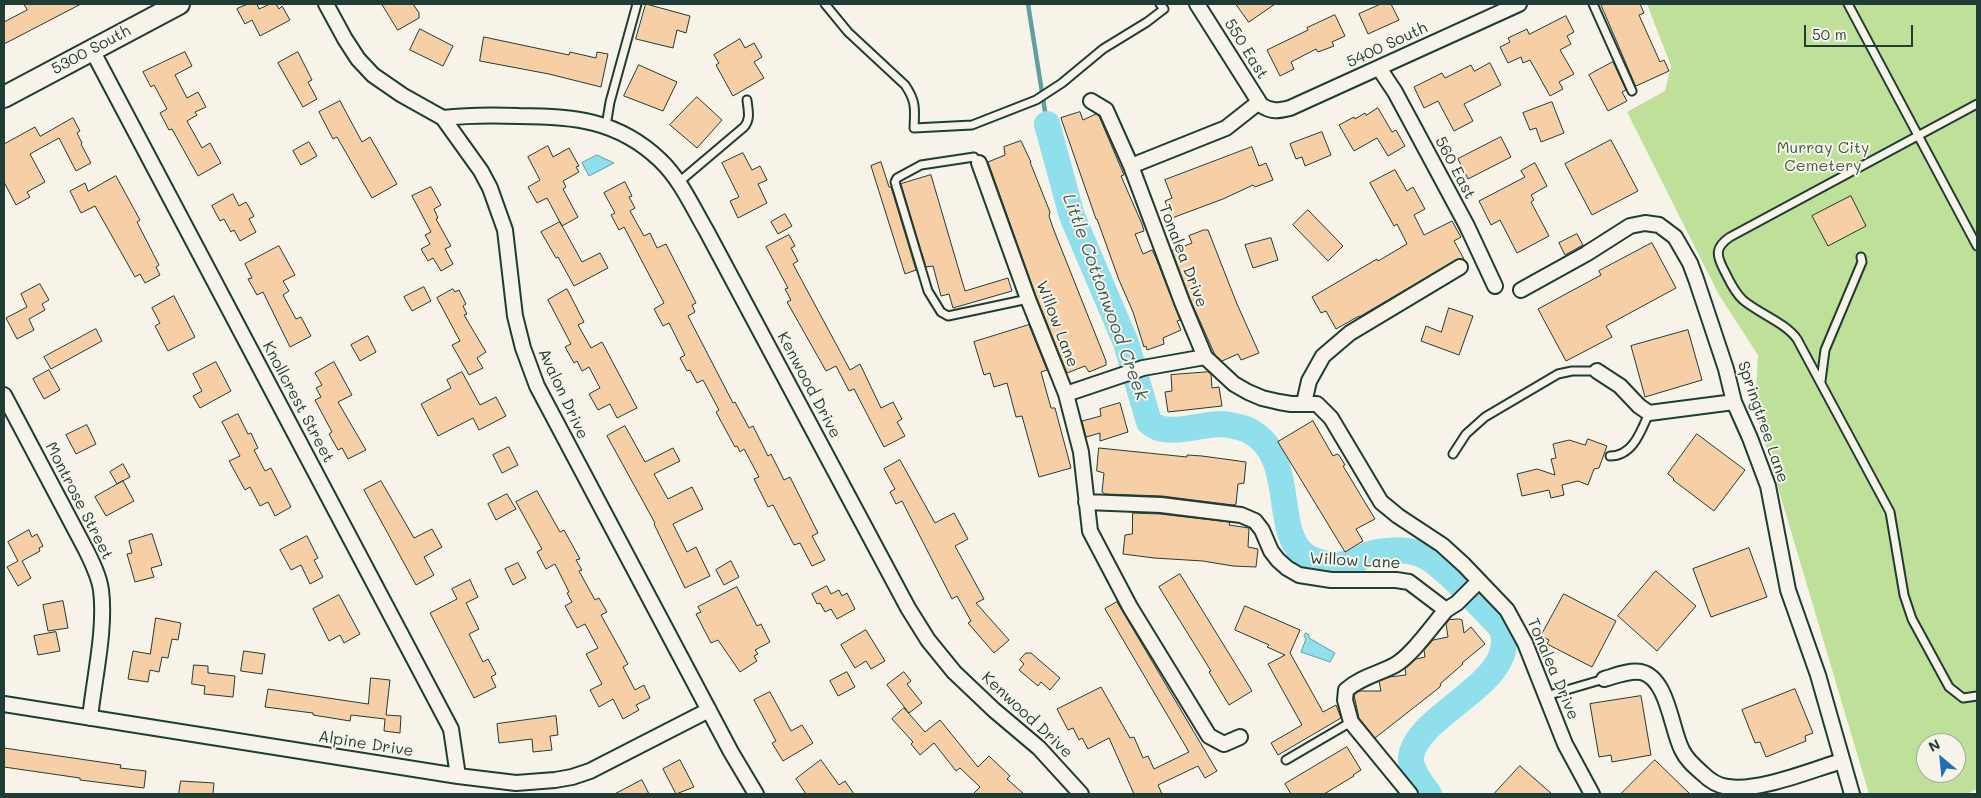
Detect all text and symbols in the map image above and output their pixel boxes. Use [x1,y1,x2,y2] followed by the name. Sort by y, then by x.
[1220,15,1272,83] street label: 550 East
[1806,15,1915,47] scale bar
[1344,18,1430,72] street label: 5400 South
[48,21,134,79] street label: 5300 South
[1812,24,1847,44] text: 50 m
[1431,134,1479,202] street label: 560 East
[1777,138,1869,176] park label: Murray City Cemetery
[1057,191,1153,403] water label: Little Cottonwood Creek
[1155,202,1211,310] street label: Tonalea Drive
[1032,278,1082,370] street label: Willow Lane
[773,329,845,441] street label: Kenwood Drive
[258,338,338,466] street label: Knollcrest Street
[534,346,592,442] street label: Avalon Drive
[1733,359,1793,485] street label: Springtree Lane
[41,439,117,563] street label: Montrose Street
[1309,549,1401,573] street label: Willow Lane
[1523,615,1583,723] street label: Tonalea Drive
[978,668,1076,762] street label: Kenwood Drive
[317,727,415,761] street label: Alpine Drive
[1916,733,1966,783] north arrow
[1925,734,1943,756] text: N

